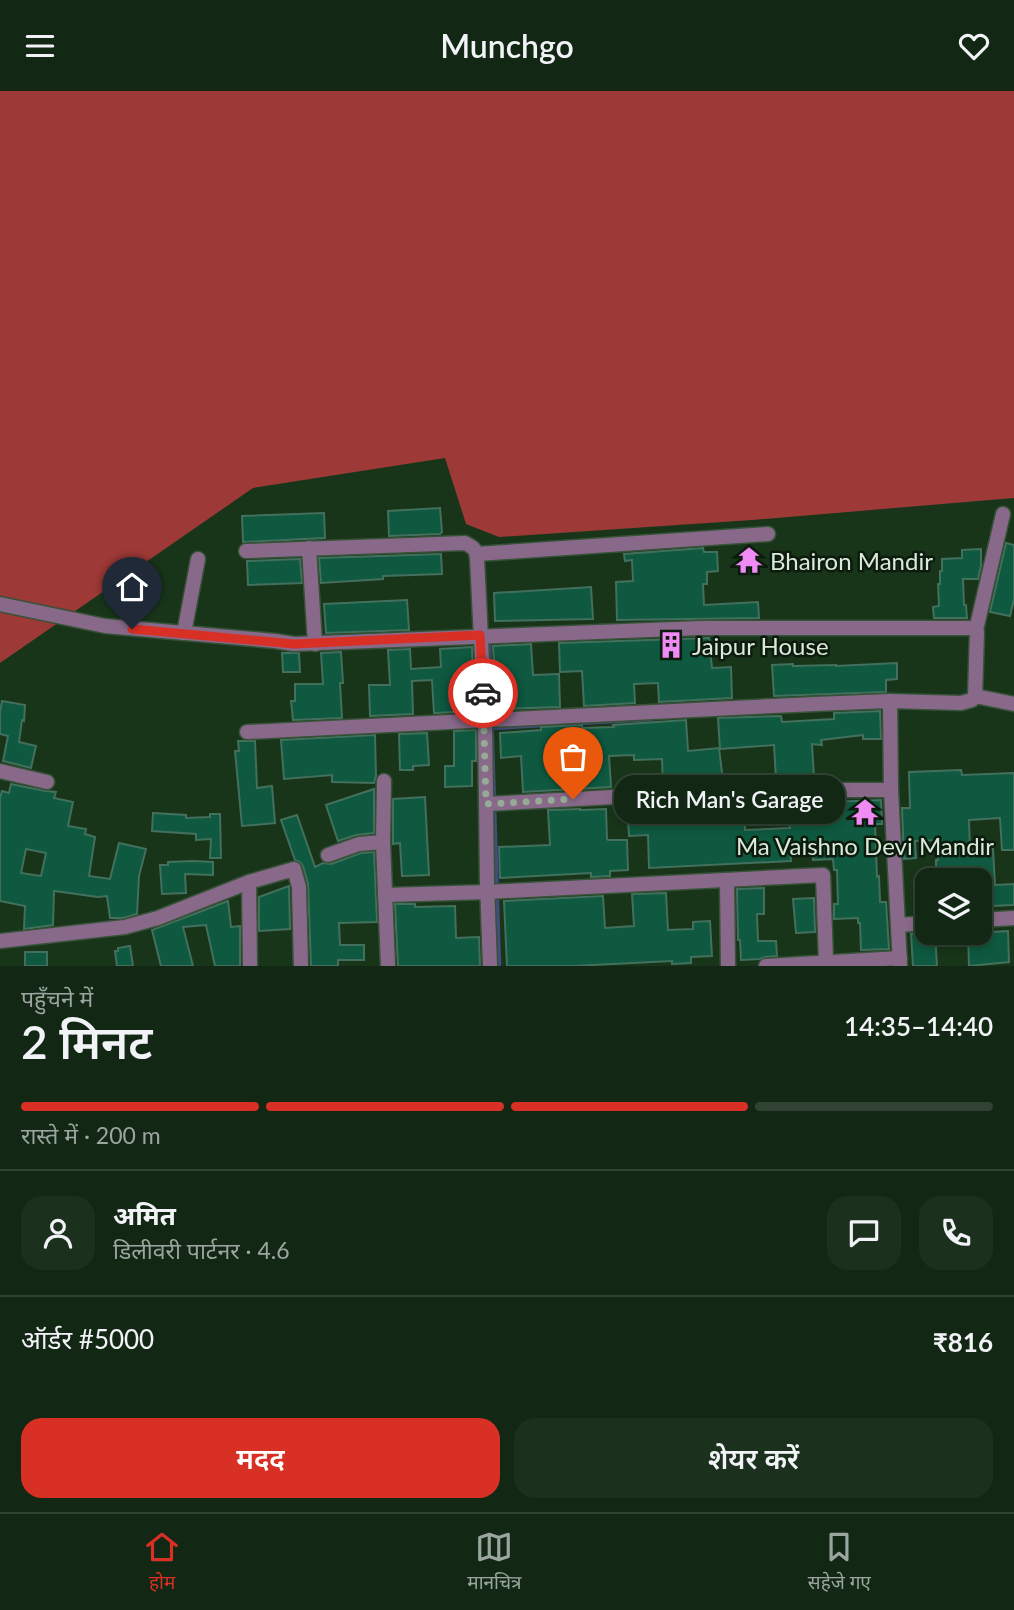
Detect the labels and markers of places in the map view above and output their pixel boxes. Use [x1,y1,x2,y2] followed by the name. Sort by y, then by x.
[734,545,764,575] temple icon: Bhairon Mandir
[770,546,933,575] place label: Bhairon Mandir
[102,557,162,629] pin
[656,630,686,660] building icon: Jaipur House
[692,631,829,660] place label: Jaipur House
[543,727,603,799] pin
[615,775,846,823] callout: Rich Man's Garage
[850,797,880,827] temple icon: Ma Vaishno Devi Mandir
[736,831,994,860] place label: Ma Vaishno Devi Mandir

